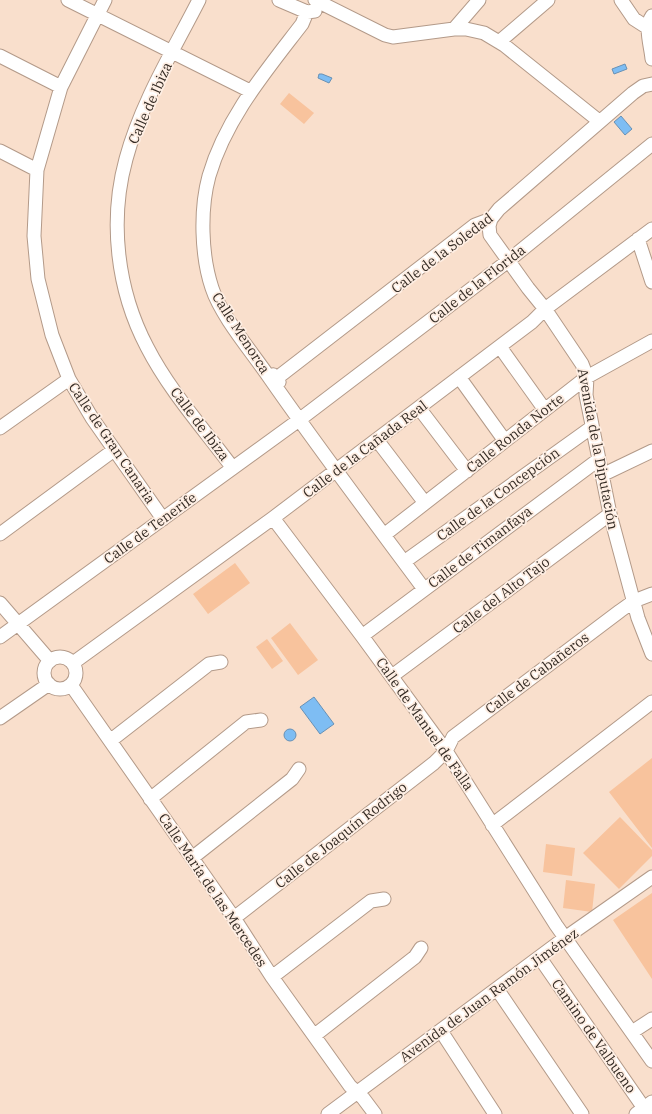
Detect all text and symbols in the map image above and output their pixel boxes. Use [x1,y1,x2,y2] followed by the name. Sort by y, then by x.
[124,59,176,147] street label: Calle de Ibiza
[388,209,497,297] street label: Calle de la Soledad
[425,240,529,327] street label: Calle de la Florida
[208,289,274,377] street label: Calle Menorca
[574,367,622,531] street label: Avenida de la Diputación
[65,379,160,507] street label: Calle de Gran Canaria
[167,384,234,465] street label: Calle de Ibiza
[463,389,567,477] street label: Calle Ronda Norte
[299,396,431,502] street label: Calle de la Cañada Real
[433,443,563,545] street label: Calle de la Concepción
[100,488,200,568] street label: Calle de Tenerife
[424,502,536,592] street label: Calle de Timanfaya
[449,552,553,637] street label: Calle del Alto Tajo
[482,628,592,718] street label: Calle de Cabañeros
[372,654,478,794] street label: Calle de Manuel de Falla
[271,778,411,892] street label: Calle de Joaquín Rodrigo
[155,810,271,971] street label: Calle María de las Mercedes
[396,924,582,1066] street label: Avenida de Juan Ramón Jiménez
[548,975,640,1097] street label: Camino de Valbueno

